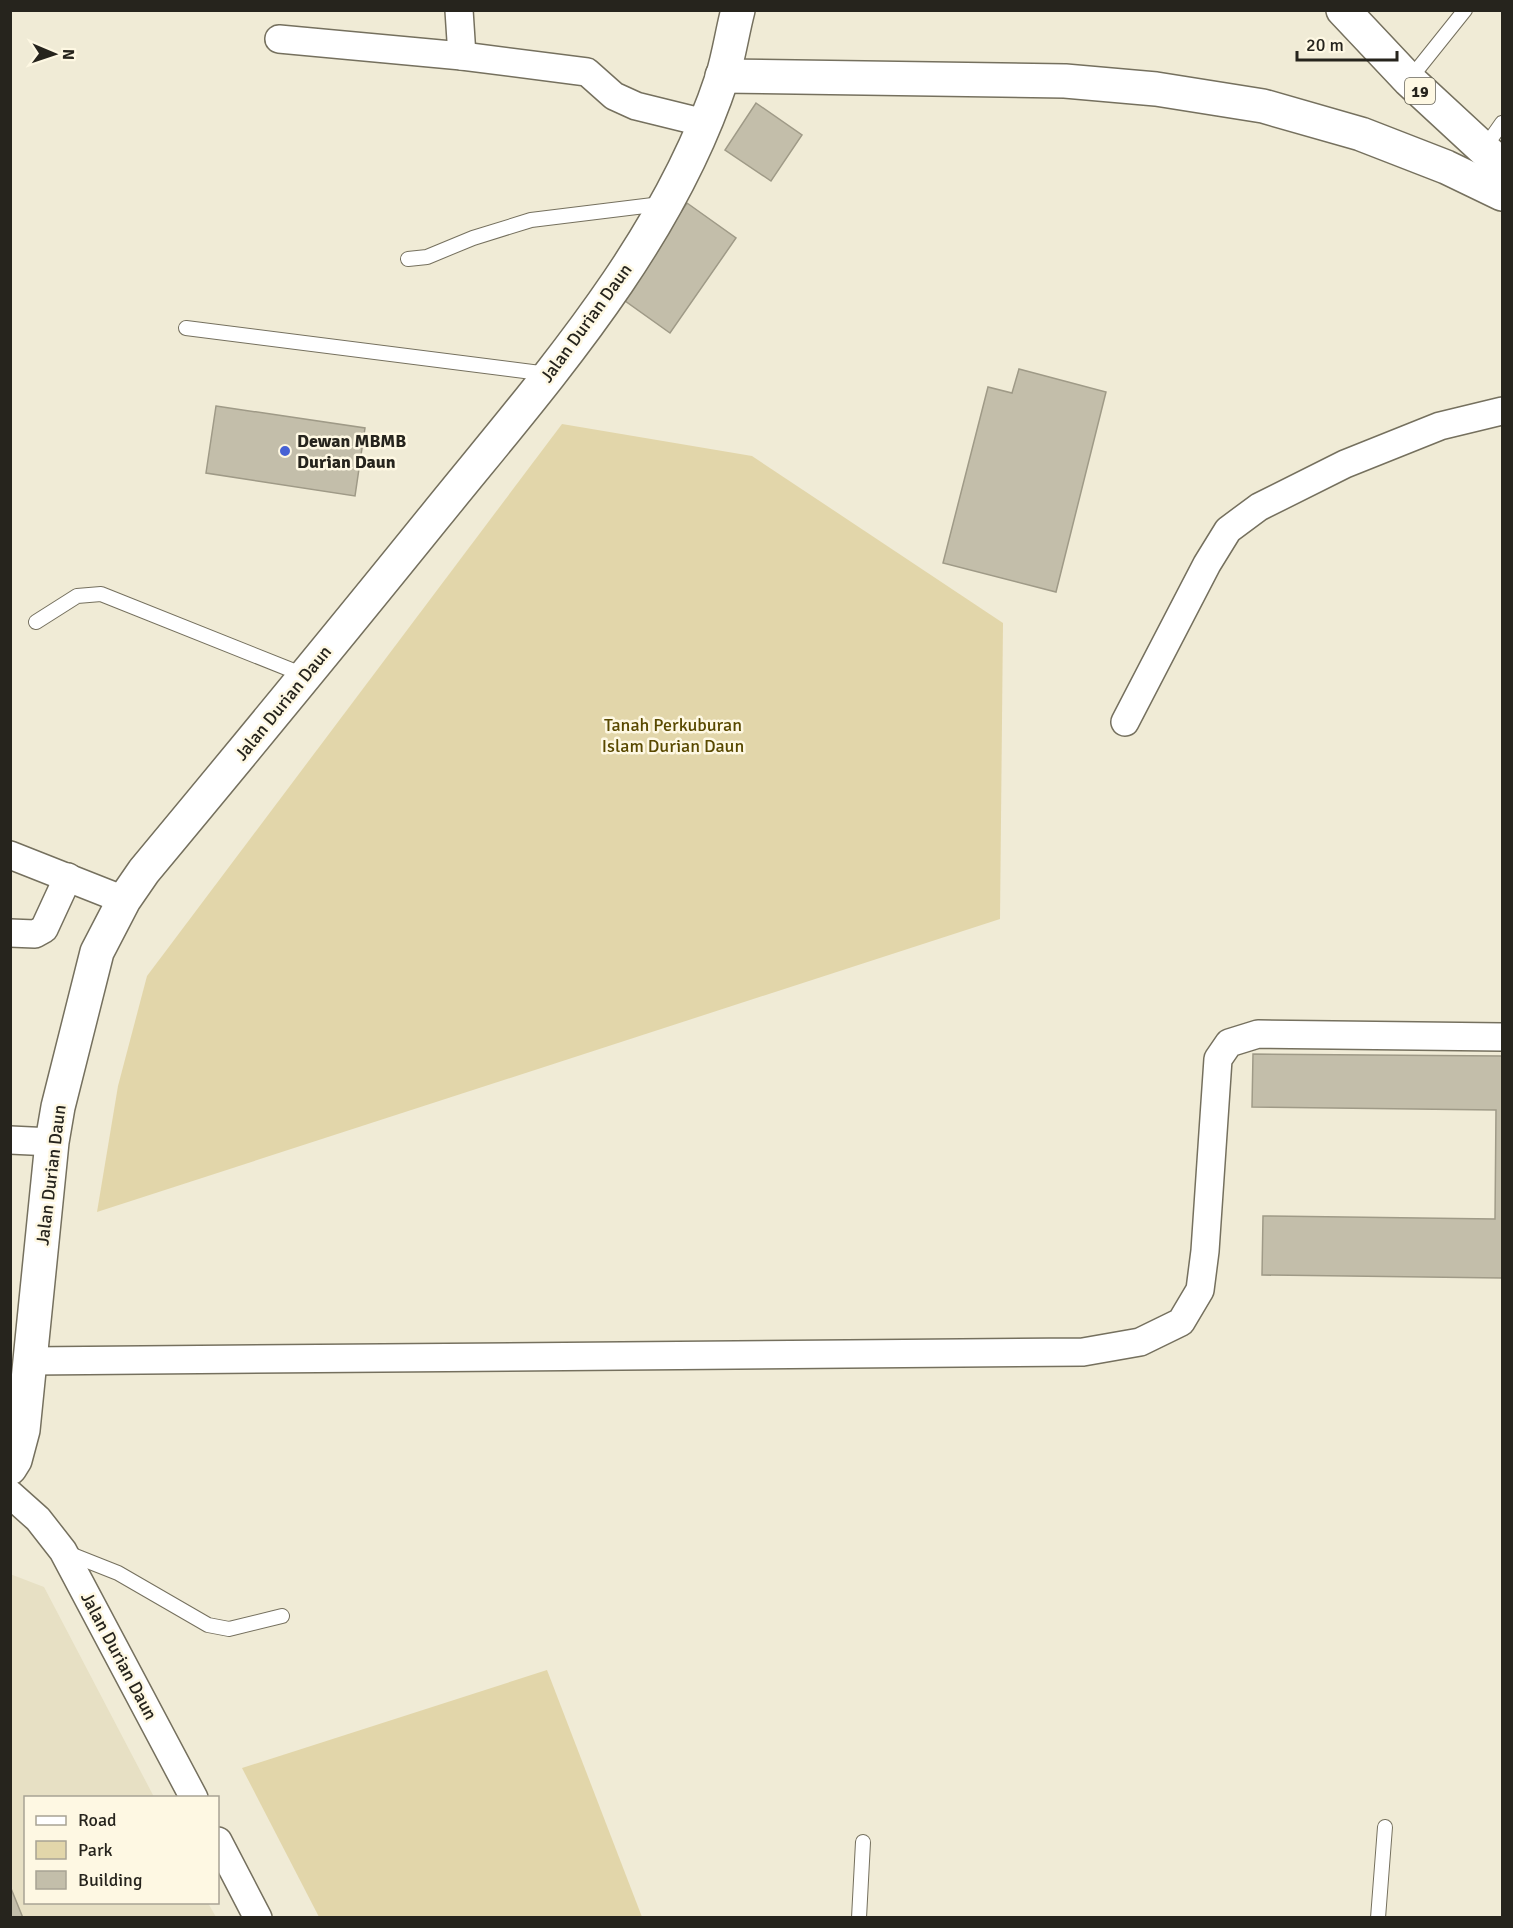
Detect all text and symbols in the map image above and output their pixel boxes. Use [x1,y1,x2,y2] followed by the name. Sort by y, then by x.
[24,24,84,84] north arrow
[1297,24,1398,62] scale bar
[1306,34,1344,56] text: 20 m
[58,49,78,60] text: N
[1405,78,1435,104] road number: 19
[536,259,636,387] street label: Jalan Durian Daun
[297,430,406,473] place label: Dewan MBMB Durian Daun
[278,444,292,458] marker: Dewan MBMB Durian Daun
[230,641,336,765] street label: Jalan Durian Daun
[602,714,744,757] park label: Tanah Perkuburan Islam Durian Daun
[31,1103,71,1247] street label: Jalan Durian Daun
[76,1588,162,1724] street label: Jalan Durian Daun
[24,1796,219,1904] legend
[78,1809,117,1831] text: Road
[78,1839,113,1861] text: Park
[78,1869,142,1891] text: Building

